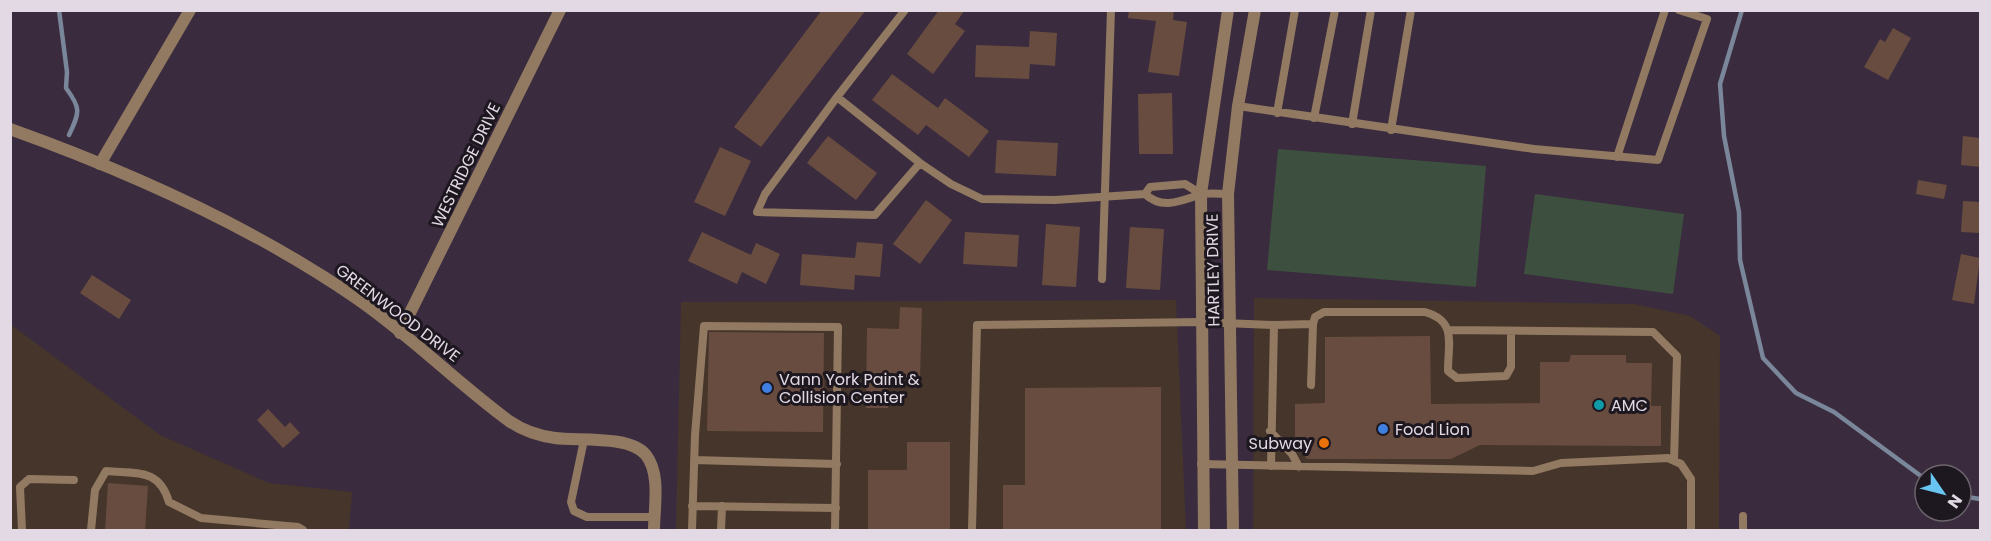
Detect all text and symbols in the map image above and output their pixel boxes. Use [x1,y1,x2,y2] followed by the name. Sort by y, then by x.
[426,99,506,231] street label: WESTRIDGE DRIVE
[1201,213,1225,327] street label: HARTLEY DRIVE
[331,259,465,367] street label: GREENWOOD DRIVE
[779,368,920,409] place label: Vann York Paint & Collision Center
[760,381,774,395] marker: Vann York Paint & Collision Center
[1611,394,1648,417] place label: AMC
[1592,398,1606,412] marker: AMC
[1395,418,1470,441] place label: Food Lion
[1376,422,1390,436] marker: Food Lion
[1249,432,1312,455] place label: Subway
[1317,436,1331,450] marker: Subway
[1913,463,1973,523] north arrow
[1942,490,1968,513] text: N

